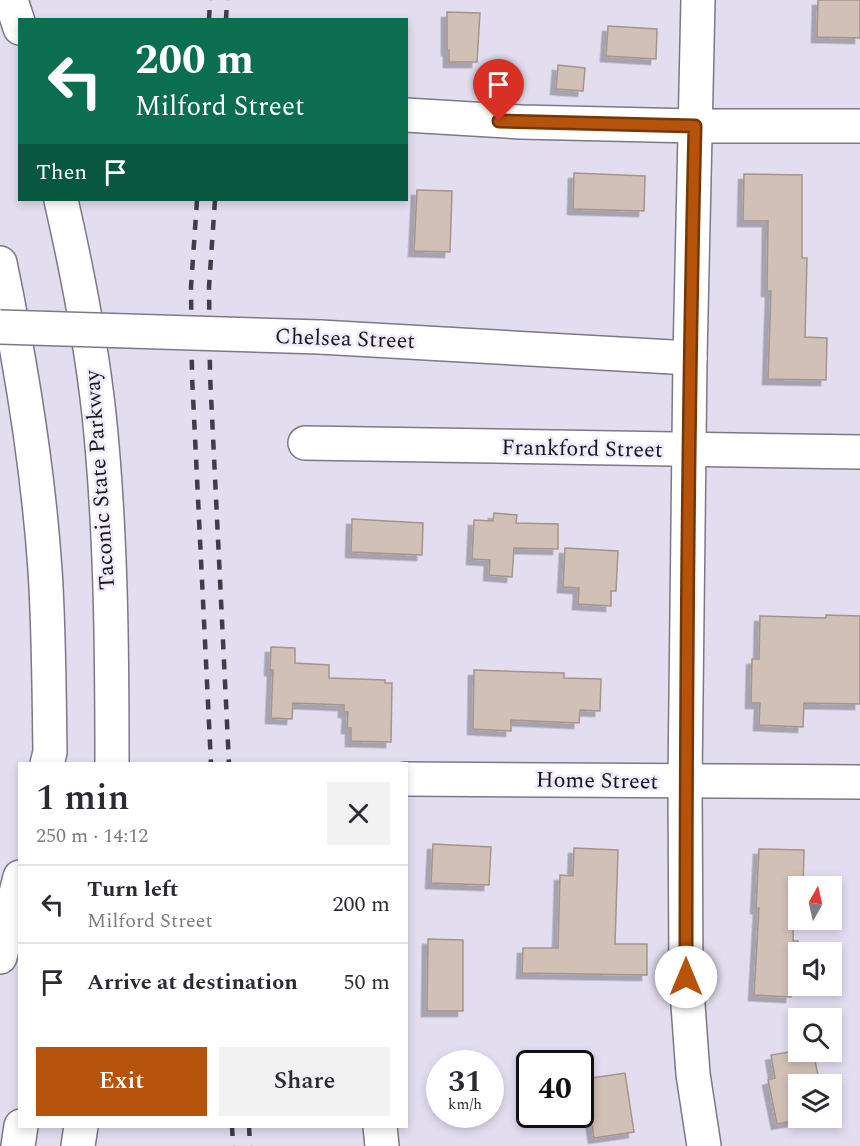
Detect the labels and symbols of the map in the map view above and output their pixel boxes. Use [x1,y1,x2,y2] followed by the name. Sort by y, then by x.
[473,59,524,121] pin
[274,320,416,358] street label: Chelsea Street
[76,368,124,591] street label: Taconic State Parkway
[501,431,663,467] street label: Frankford Street
[535,763,659,799] street label: Home Street
[788,876,842,930] north arrow
[654,945,718,1009] position arrow
[516,1050,594,1128] speed limit sign: 40

